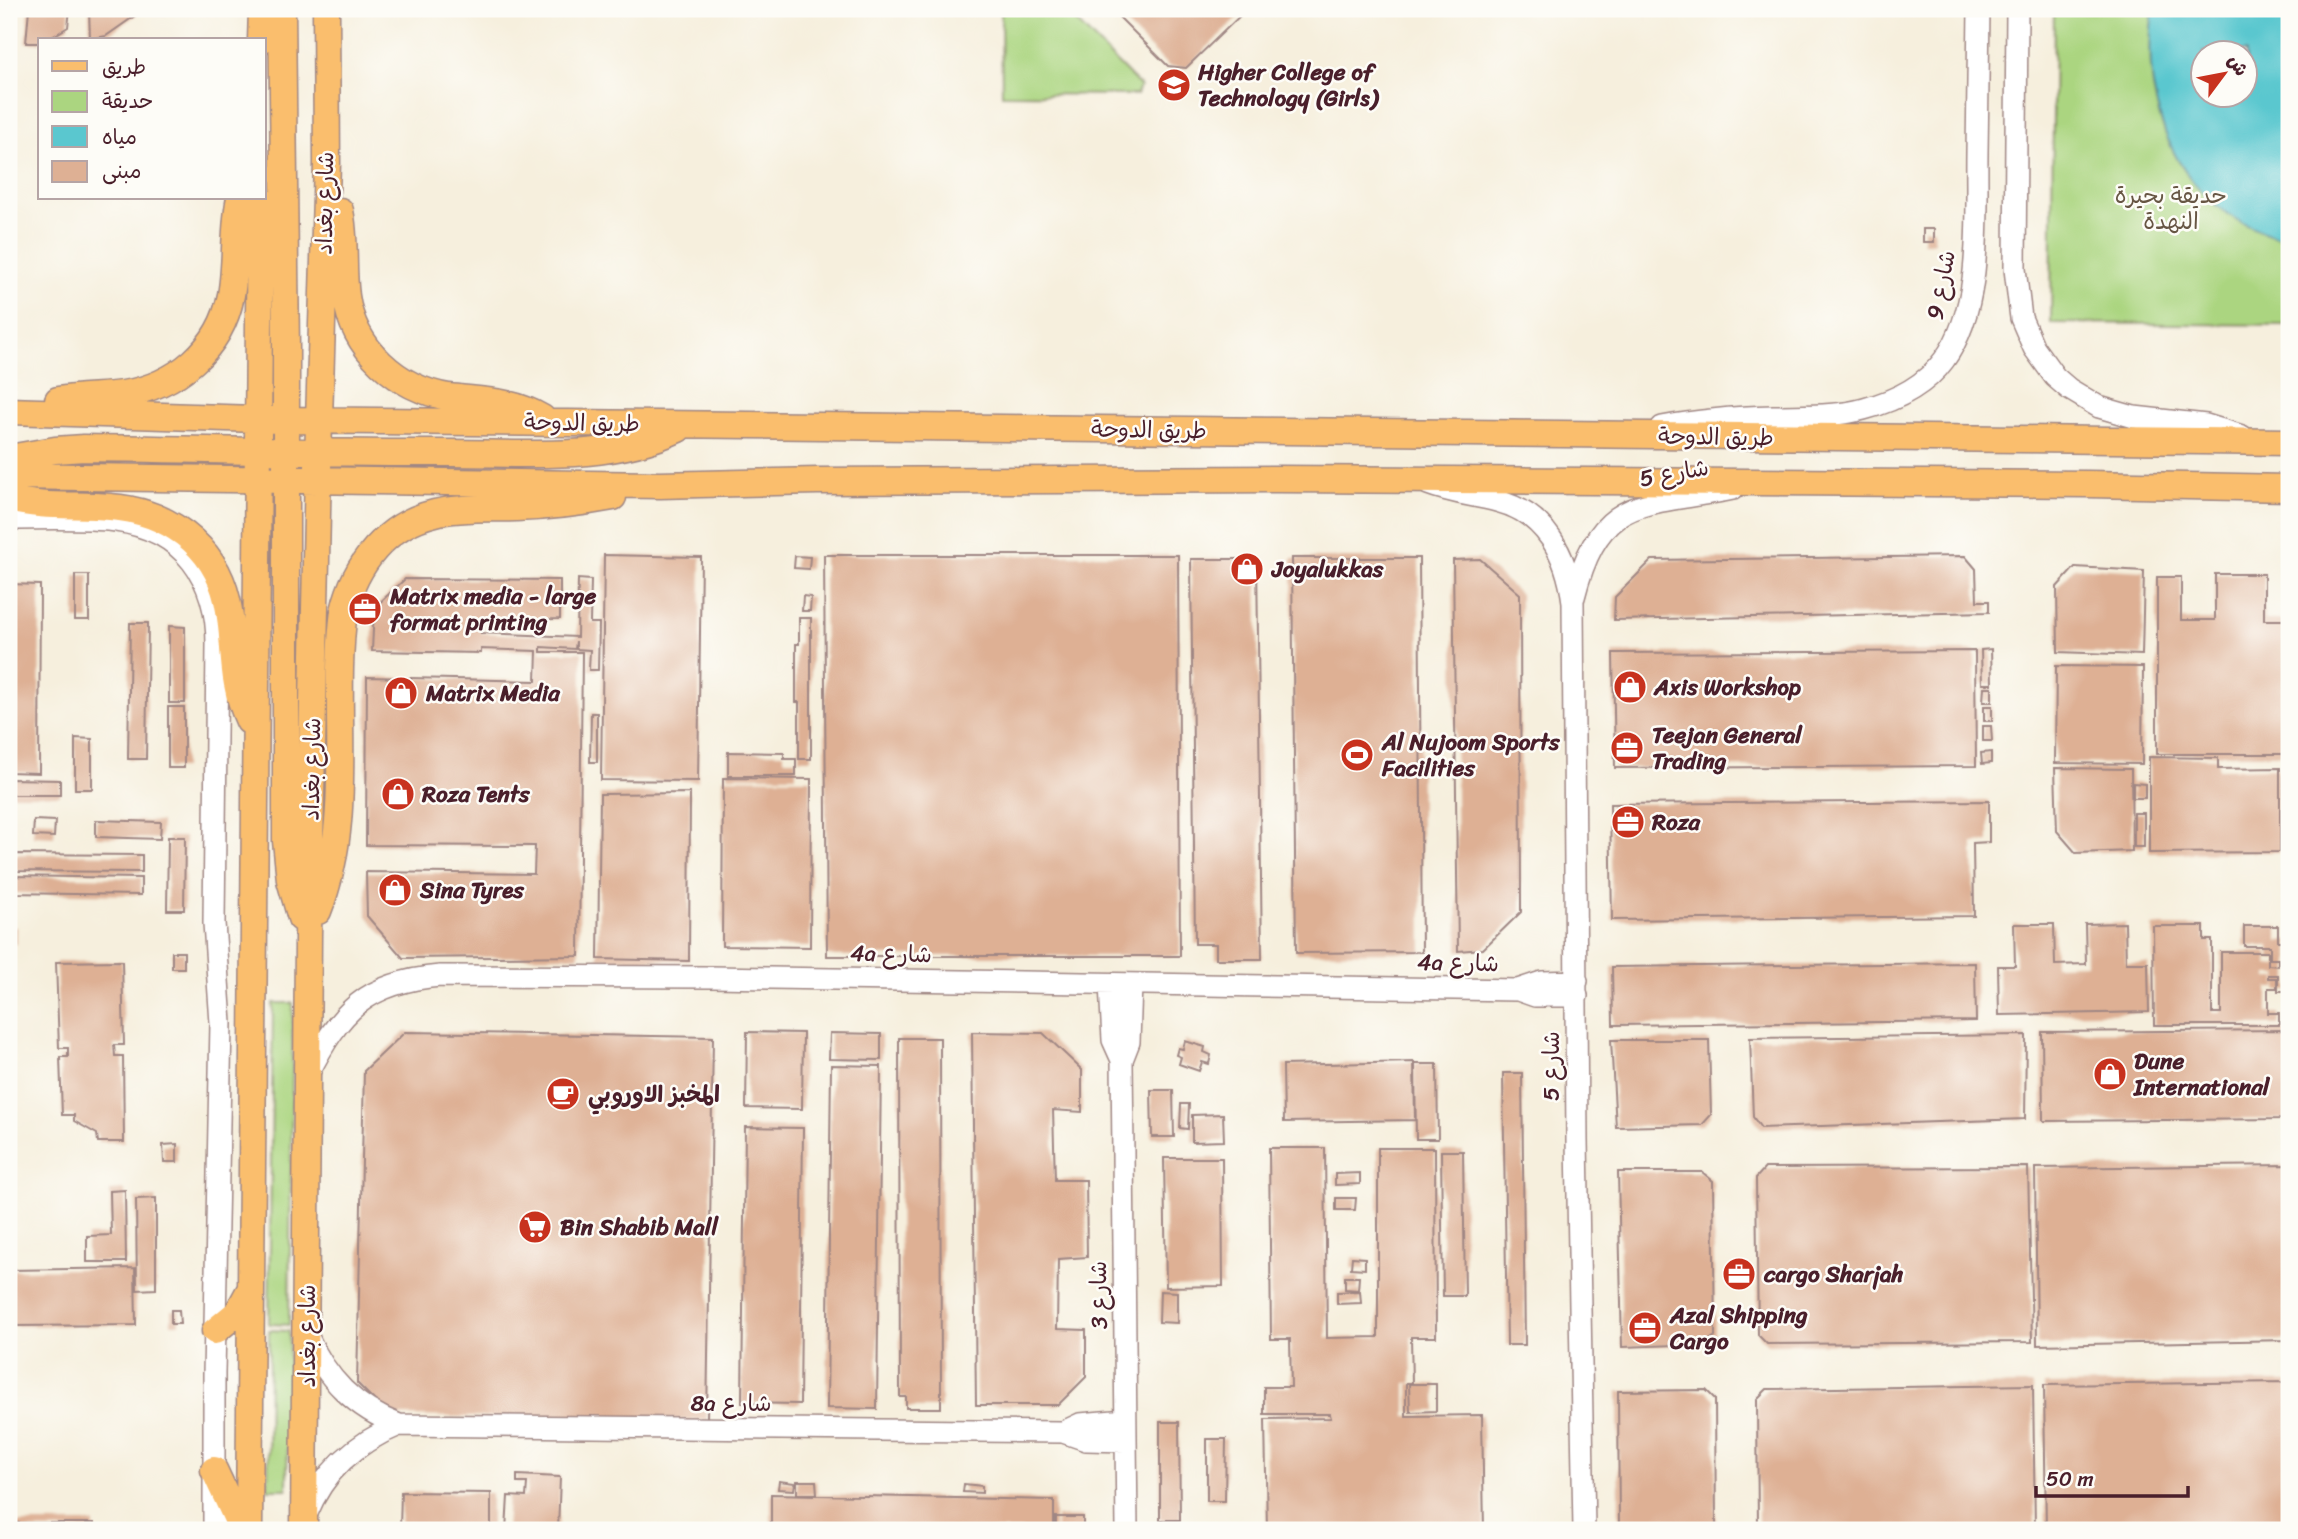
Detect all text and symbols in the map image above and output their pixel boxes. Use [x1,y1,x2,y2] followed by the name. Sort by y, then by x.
[38,38,266,200] legend
[2190,38,2260,108] north arrow
[102,48,146,86] text: طريق
[2218,48,2258,83] text: ش
[1197,52,1380,119] place label: Higher College of Technology (Girls)
[1155,66,1193,104] school or university icon: Higher College of Technology (Girls)
[102,82,153,120] text: حديقة
[102,118,137,156] text: مياه
[304,151,346,255] street label: شارع بغداد
[102,152,141,190] text: مبنى
[2115,175,2227,242] park label: حديقة بحيرة النهدة
[1914,247,1968,323] street label: شارع 9
[524,401,640,445] street label: طريق الدوحة
[1091,408,1207,452] street label: طريق الدوحة
[1658,415,1774,459] street label: طريق الدوحة
[1636,447,1712,499] street label: شارع 5
[1270,549,1384,590] place label: Joyalukkas
[1228,550,1266,588] shop icon: Joyalukkas
[389,576,596,643] place label: Matrix media - large format printing
[346,590,384,628] office icon: Matrix media - large format printing
[1653,667,1802,708] place label: Axis Workshop
[1611,668,1649,706] shop icon: Axis Workshop
[425,673,561,714] place label: Matrix Media
[382,674,420,712] shop icon: Matrix Media
[1652,715,1803,782] place label: Teejan General Trading
[291,717,333,821] street label: شارع بغداد
[1381,722,1561,789] place label: Al Nujoom Sports Facilities
[1608,729,1646,767] office icon: Teejan General Trading
[1338,736,1376,774] sports icon: Al Nujoom Sports Facilities
[421,774,531,815] place label: Roza Tents
[379,775,417,813] shop icon: Roza Tents
[1651,802,1702,843] place label: Roza
[1609,803,1647,841] office icon: Roza
[419,870,525,911] place label: Sina Tyres
[376,871,414,909] shop icon: Sina Tyres
[850,933,932,975] street label: 4a شارع
[1417,942,1499,984] street label: 4a شارع
[1531,1031,1572,1101] street label: شارع 5
[2133,1041,2271,1108] place label: Dune International
[2091,1055,2129,1093] shop icon: Dune International
[588,1074,720,1115] place label: المخبز الاوروبي
[544,1075,582,1113] cafe icon: المخبز الاوروبي
[560,1207,719,1248] place label: Bin Shabib Mall
[516,1208,554,1246] supermarket icon: Bin Shabib Mall
[1763,1254,1904,1295] place label: cargo Sharjah
[1720,1255,1758,1293] office icon: cargo Sharjah
[1078,1260,1120,1330] street label: شارع 3
[287,1284,328,1388] street label: شارع بغداد
[1669,1295,1808,1362] place label: Azal Shipping Cargo
[1626,1309,1664,1347] office icon: Azal Shipping Cargo
[690,1383,772,1424] street label: 8a شارع
[2036,1455,2188,1499] scale bar
[2046,1460,2094,1498] text: 50 m

